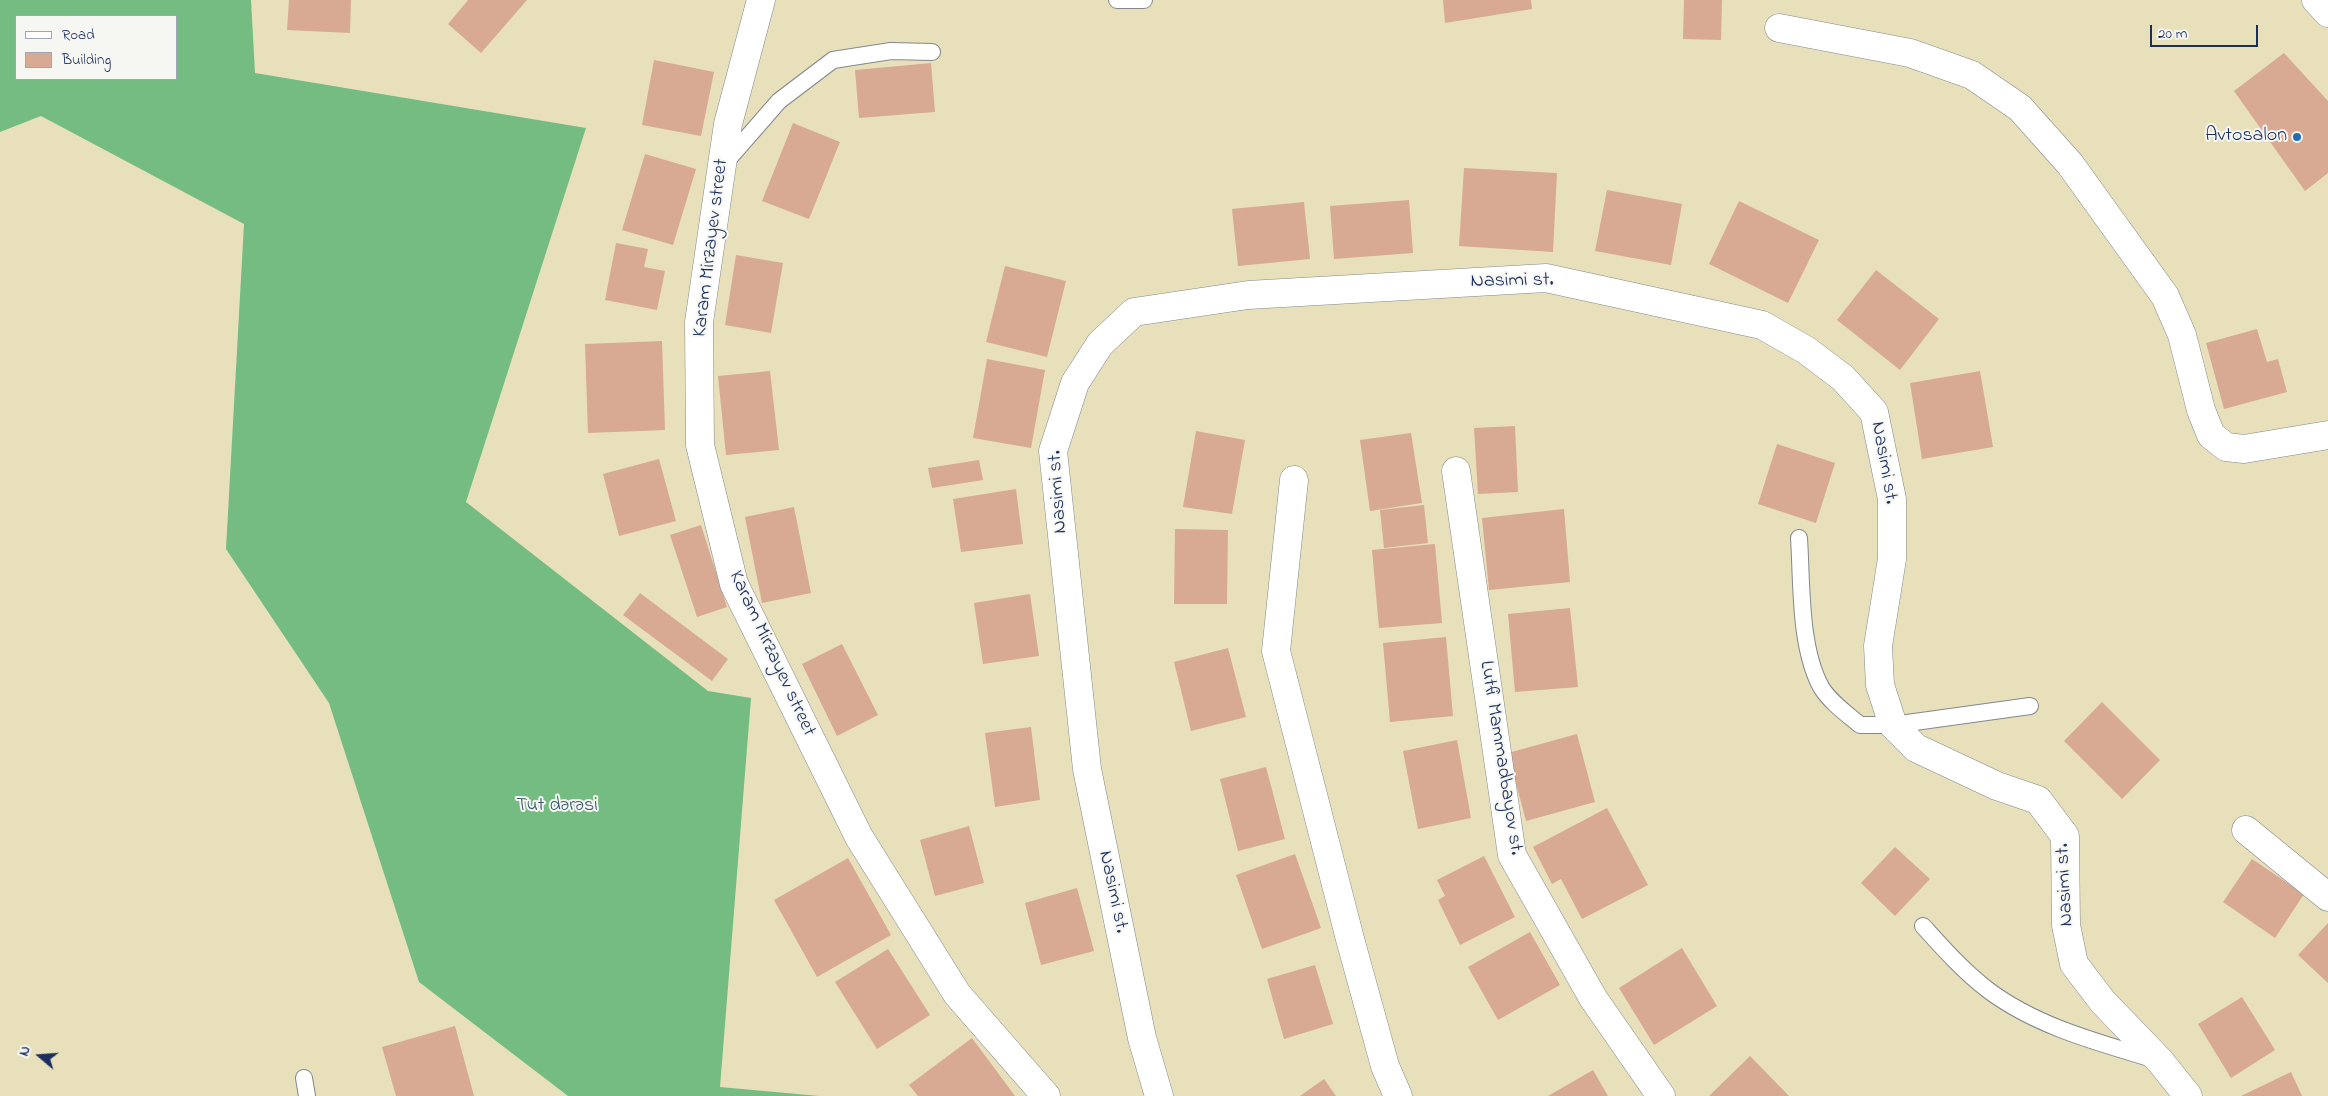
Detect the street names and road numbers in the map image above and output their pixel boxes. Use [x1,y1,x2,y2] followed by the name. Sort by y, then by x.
[689,157,735,339] street label: Karam Mirzayev street
[1470,269,1554,295] street label: Nasimi st.
[1864,420,1902,506] street label: Nasimi st.
[1044,450,1074,534] street label: Nasimi st.
[722,568,820,740] street label: Karam Mirzayev street
[1473,659,1527,857] street label: Lutfi Mammadbayov st.
[2052,843,2080,927] street label: Nasimi st.
[1092,849,1132,935] street label: Nasimi st.

